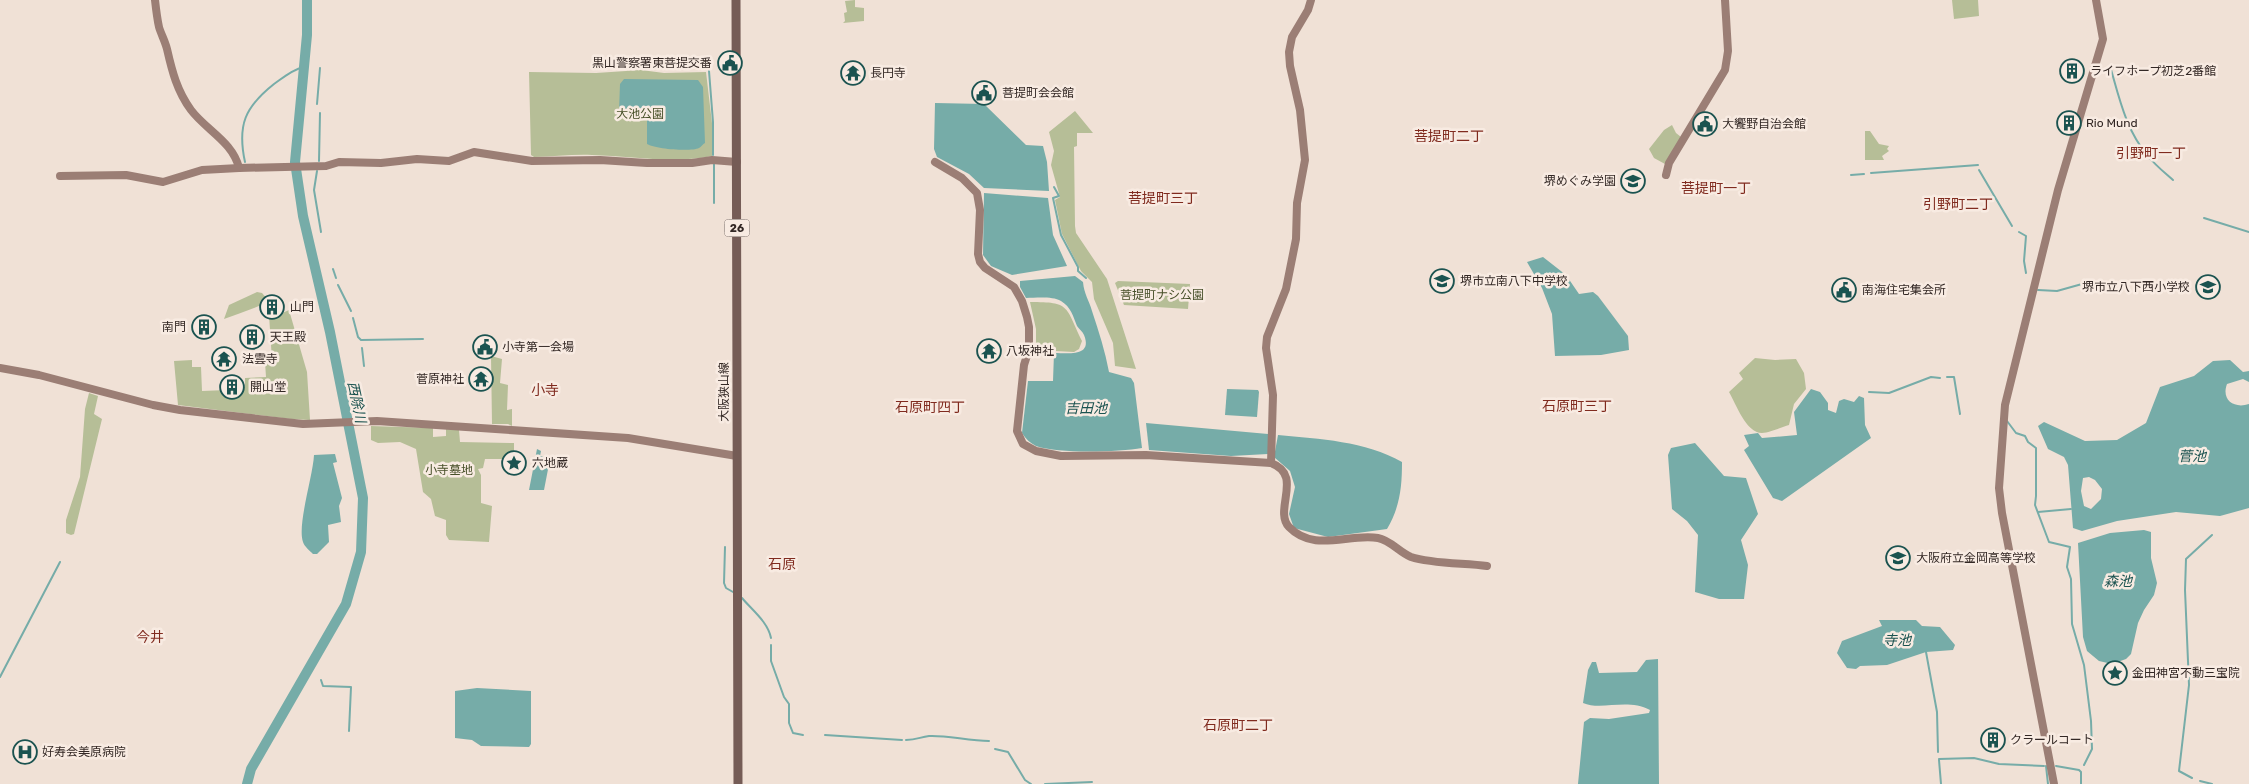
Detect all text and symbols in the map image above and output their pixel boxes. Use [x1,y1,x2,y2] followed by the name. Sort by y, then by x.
[717,50,743,76] public building icon: 黒山警察署東菩提交番
[592,56,712,70] place label: 黒山警察署東菩提交番
[2059,58,2085,84] building icon: ライフホープ初芝2番館
[840,60,866,86] temple icon: 長円寺
[2090,64,2216,78] place label: ライフホープ初芝2番館
[870,66,906,80] place label: 長円寺
[971,80,997,106] public building icon: 菩提町会会館
[1002,86,1074,100] place label: 菩提町会会館
[616,107,664,121] park label: 大池公園
[2056,110,2082,136] building icon: Rio Mund
[1692,111,1718,137] public building icon: 大饗野自治会館
[2086,116,2138,130] place label: Rio Mund
[1722,117,1806,131] place label: 大饗野自治会館
[1414,128,1484,145] district label: 菩提町二丁
[2116,145,2186,162] district label: 引野町一丁
[1620,168,1646,194] school or university icon: 堺めぐみ学園
[1544,174,1616,188] place label: 堺めぐみ学園
[1681,180,1751,197] district label: 菩提町一丁
[1128,190,1198,207] district label: 菩提町三丁
[1923,196,1993,213] district label: 引野町二丁
[724,220,750,237] road number: 26
[1429,268,1455,294] school or university icon: 堺市立南八下中学校
[1460,274,1568,288] place label: 堺市立南八下中学校
[2195,274,2221,300] school or university icon: 堺市立八下西小学校
[1831,277,1857,303] public building icon: 南海住宅集会所
[2082,280,2190,294] place label: 堺市立八下西小学校
[1862,283,1946,297] place label: 南海住宅集会所
[1120,288,1204,302] park label: 菩提町ナシ公園
[259,294,285,320] building icon: 山門
[290,300,314,314] place label: 山門
[191,314,217,340] building icon: 南門
[162,320,186,334] place label: 南門
[239,324,265,350] building icon: 天王殿
[270,330,306,344] place label: 天王殿
[472,334,498,360] public building icon: 小寺第一会場
[976,338,1002,364] temple icon: 八坂神社
[502,340,574,354] place label: 小寺第一会場
[1006,344,1054,358] place label: 八坂神社
[211,346,237,372] temple icon: 法雲寺
[242,352,278,366] place label: 法雲寺
[717,362,731,422] street label: 大阪狭山線
[468,366,494,392] temple icon: 菅原神社
[416,372,464,386] place label: 菅原神社
[219,374,245,400] building icon: 開山堂
[250,380,286,394] place label: 開山堂
[344,380,370,426] water label: 西除川
[531,382,559,399] district label: 小寺
[1542,398,1612,415] district label: 石原町三丁
[895,399,965,416] district label: 石原町四丁
[1065,400,1109,417] water label: 吉田池
[2178,448,2208,465] water label: 菅池
[501,450,527,476] place icon: 六地蔵
[532,456,568,470] place label: 六地蔵
[425,463,473,477] park label: 小寺墓地
[1885,545,1911,571] school or university icon: 大阪府立金岡高等学校
[1916,551,2036,565] place label: 大阪府立金岡高等学校
[768,556,796,573] district label: 石原
[2104,573,2134,590] water label: 森池
[136,629,164,646] district label: 今井
[1883,632,1913,649] water label: 寺池
[2102,660,2128,686] place icon: 金田神宮不動三宝院
[2132,666,2240,680] place label: 金田神宮不動三宝院
[1203,717,1273,734] district label: 石原町二丁
[1980,727,2006,753] building icon: クラールコート
[2010,733,2094,747] place label: クラールコート
[12,739,38,765] hospital icon: 好寿会美原病院
[42,745,126,759] place label: 好寿会美原病院

